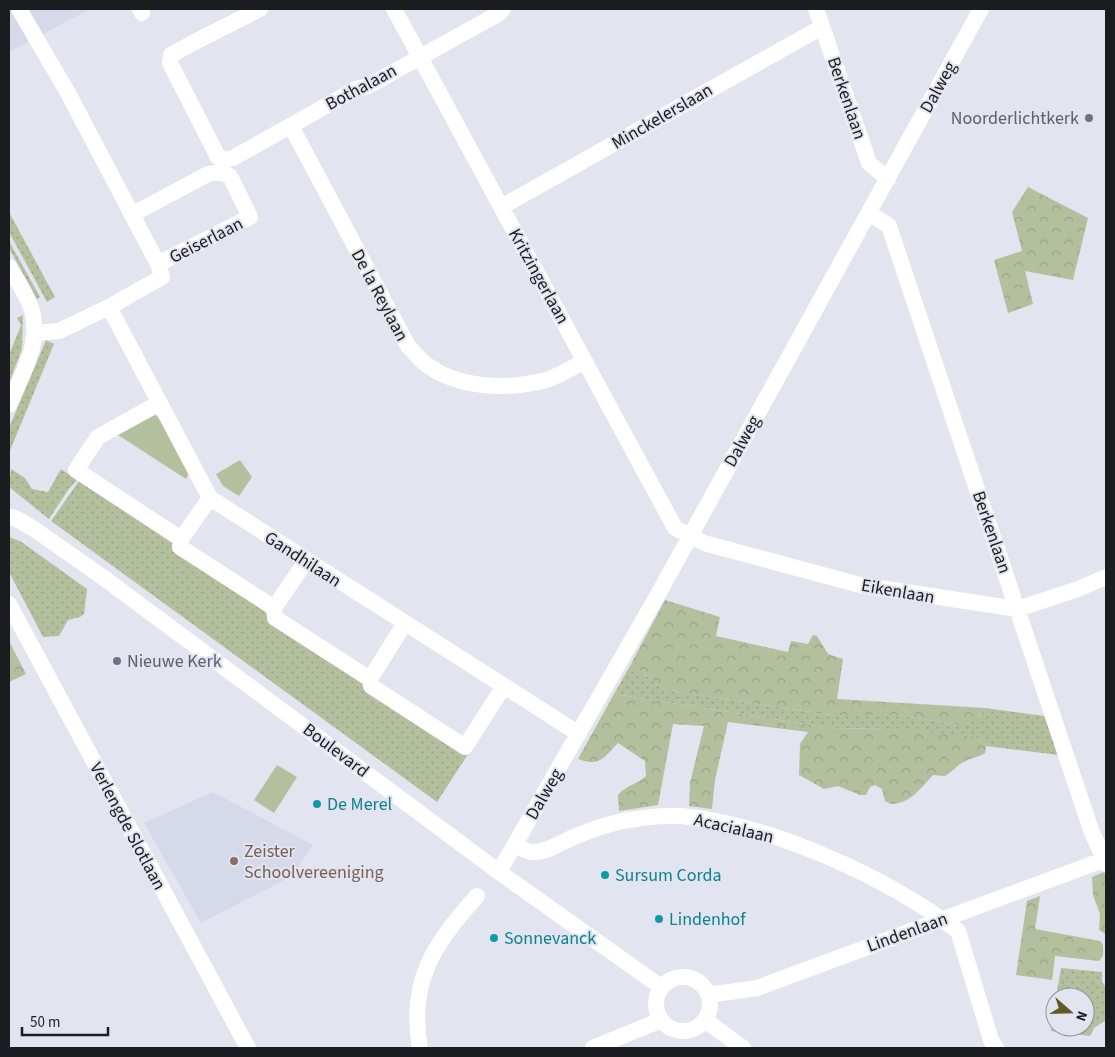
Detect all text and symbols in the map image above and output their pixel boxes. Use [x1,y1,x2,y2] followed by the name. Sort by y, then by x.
[821,54,872,143] street label: Berkenlaan
[914,57,963,118] street label: Dalweg
[321,58,401,117] street label: Bothalaan
[607,77,717,155] street label: Minckelerslaan
[951,106,1079,131] place label: Noorderlichtkerk
[1083,112,1095,124] marker: Noorderlichtkerk
[165,211,247,270] street label: Geiserlaan
[502,224,575,329] street label: Kritzingerlaan
[345,245,414,346] street label: De la Reylaan
[718,411,767,472] street label: Dalweg
[966,488,1017,577] street label: Berkenlaan
[260,525,346,594] street label: Gandhilaan
[859,573,936,610] street label: Eikenlaan
[127,649,222,674] place label: Nieuwe Kerk
[111,655,123,667] marker: Nieuwe Kerk
[297,717,374,784] street label: Boulevard
[83,758,172,894] street label: Verlengde Slotlaan
[520,764,569,825] street label: Dalweg
[327,792,392,817] place label: De Merel
[311,798,323,810] marker: De Merel
[692,807,776,850] street label: Acacialaan
[244,839,384,885] place label: Zeister Schoolvereeniging
[228,855,240,867] marker: Zeister Schoolvereeniging
[615,863,722,888] place label: Sursum Corda
[599,869,611,881] marker: Sursum Corda
[863,906,951,959] street label: Lindenlaan
[669,907,746,932] place label: Lindenhof
[653,913,665,925] marker: Lindenhof
[504,926,596,951] place label: Sonnevanck
[488,932,500,944] marker: Sonnevanck
[1045,987,1095,1037] north arrow
[22,1004,109,1036] scale bar
[1070,1008,1092,1024] text: N
[30,1012,60,1033] text: 50 m

